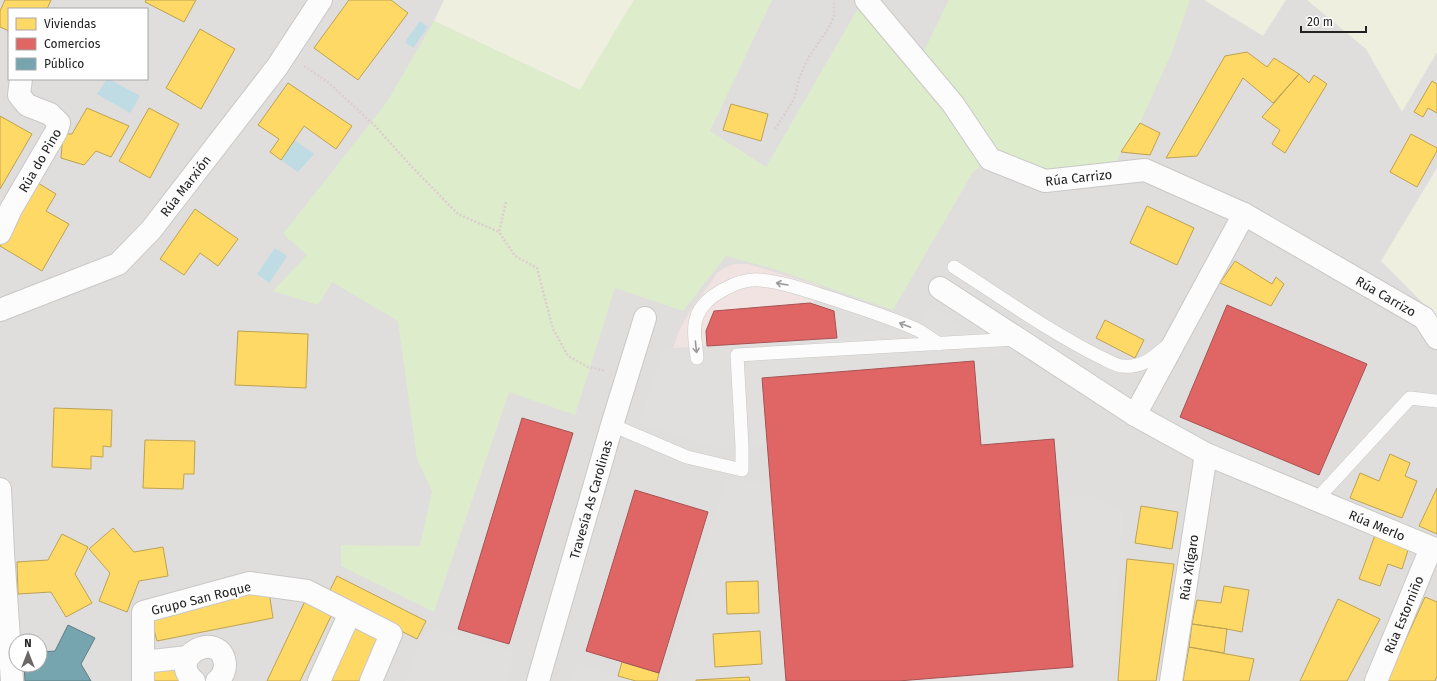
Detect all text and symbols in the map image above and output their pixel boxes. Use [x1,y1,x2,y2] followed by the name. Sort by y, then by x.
[8,8,148,80] legend
[1301,8,1366,34] scale bar
[1307,15,1333,29] text: 20 m
[44,17,97,31] text: Viviendas
[44,37,101,51] text: Comercios
[44,57,84,71] text: Público
[16,126,64,195] street label: Rúa do Pino
[157,152,214,220] street label: Rúa Marxión
[1045,167,1113,189] street label: Rúa Carrizo
[1353,273,1419,320] street label: Rúa Carrizo
[776,280,789,288] one-way arrow
[899,321,911,329] one-way arrow
[692,340,700,353] one-way arrow
[567,438,615,561] street label: Travesía As Carolinas
[1347,507,1407,544] street label: Rúa Merlo
[1177,533,1201,601] street label: Rúa Xílgaro
[1381,574,1427,656] street label: Rúa Estorniño
[150,579,253,618] street label: Grupo San Roque
[8,633,48,673] north arrow
[24,637,32,650] text: N

